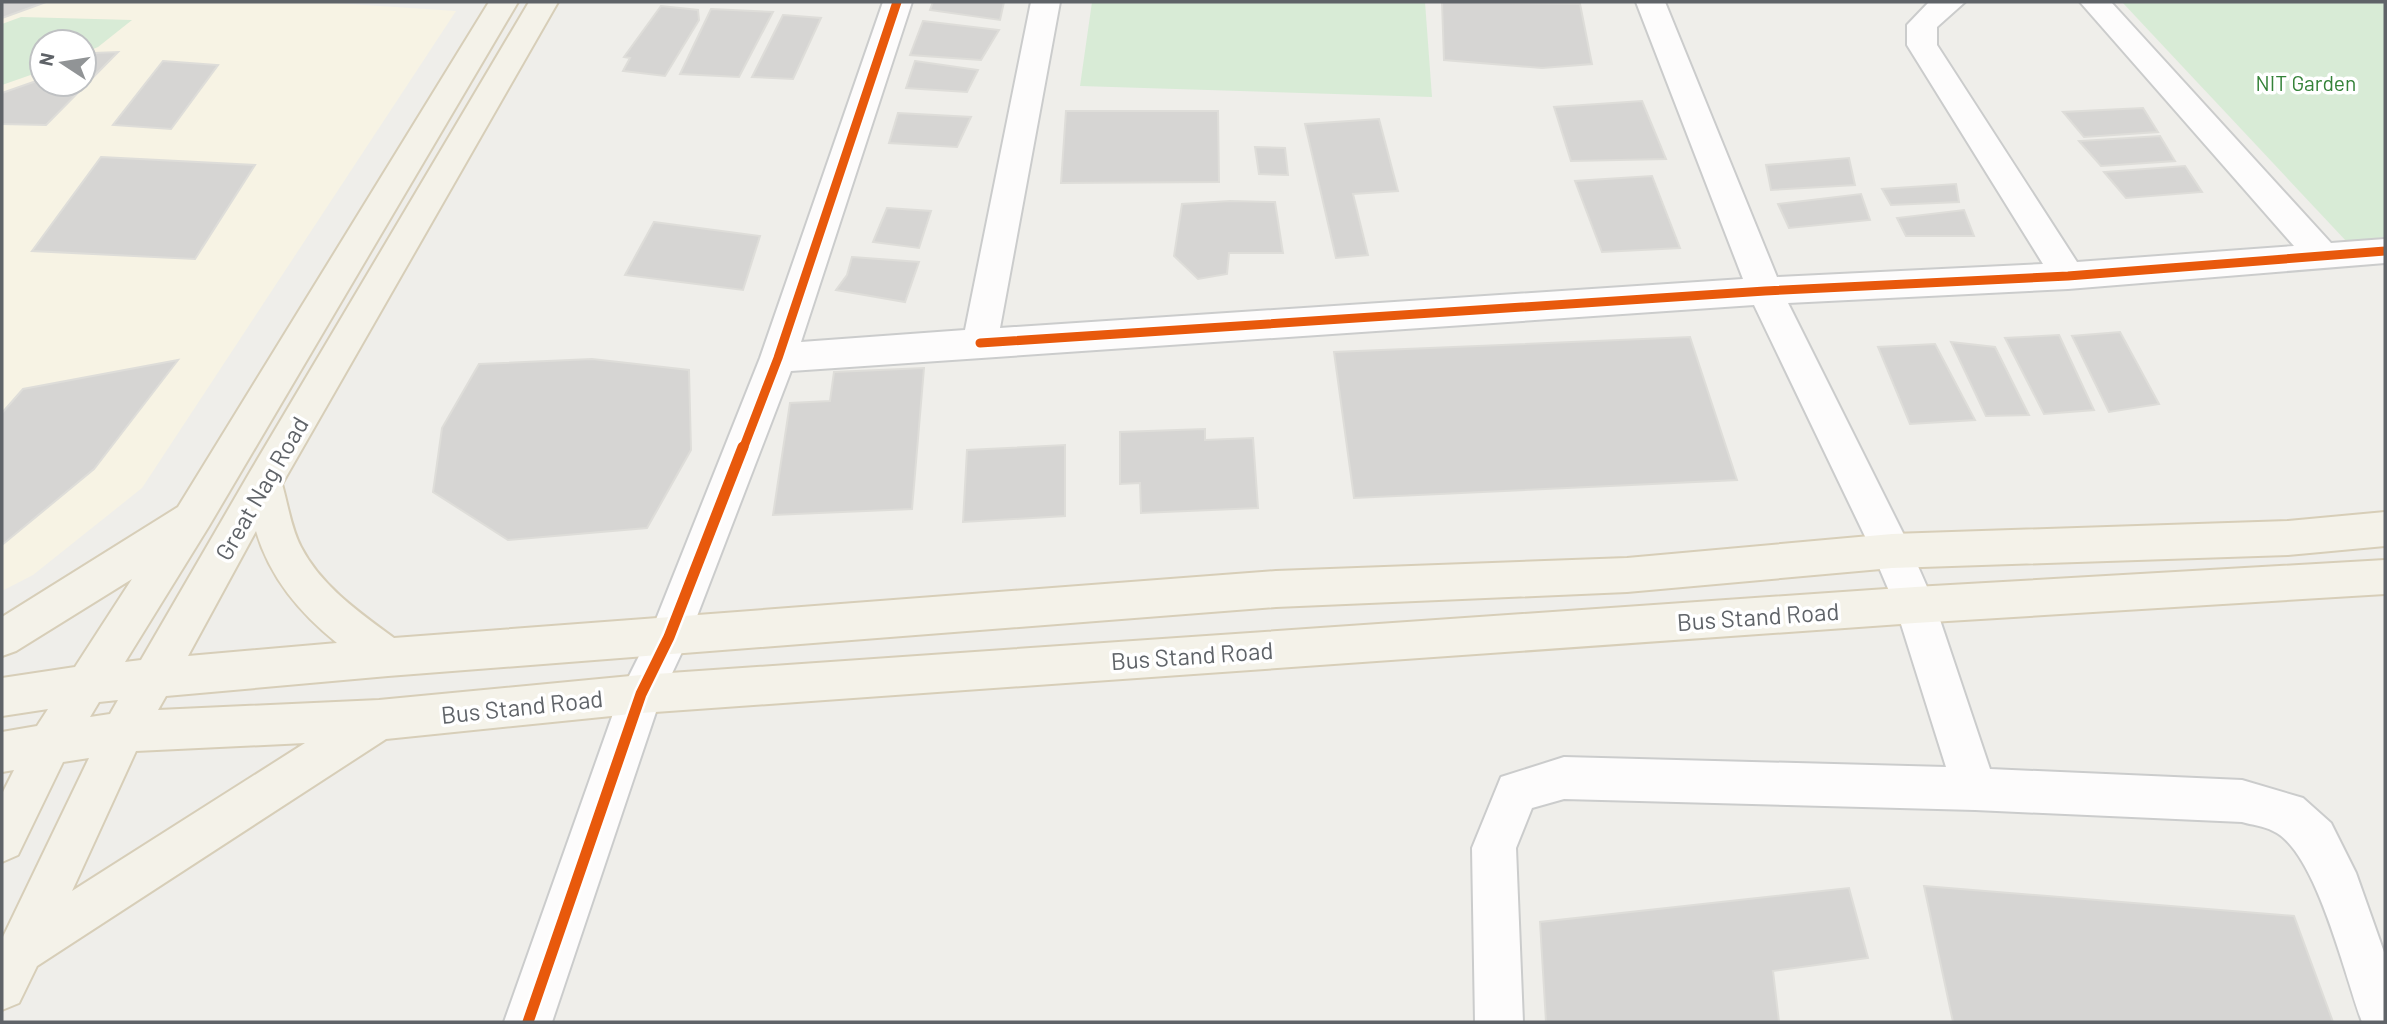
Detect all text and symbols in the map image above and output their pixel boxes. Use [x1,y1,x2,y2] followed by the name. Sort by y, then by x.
[28,28,98,98] north arrow
[33,51,58,68] text: N
[2256,70,2356,95] park label: NIT Garden
[208,411,314,565] street label: Great Nag Road
[1676,596,1840,636] street label: Bus Stand Road
[1110,635,1274,675] street label: Bus Stand Road
[440,683,604,729] street label: Bus Stand Road

